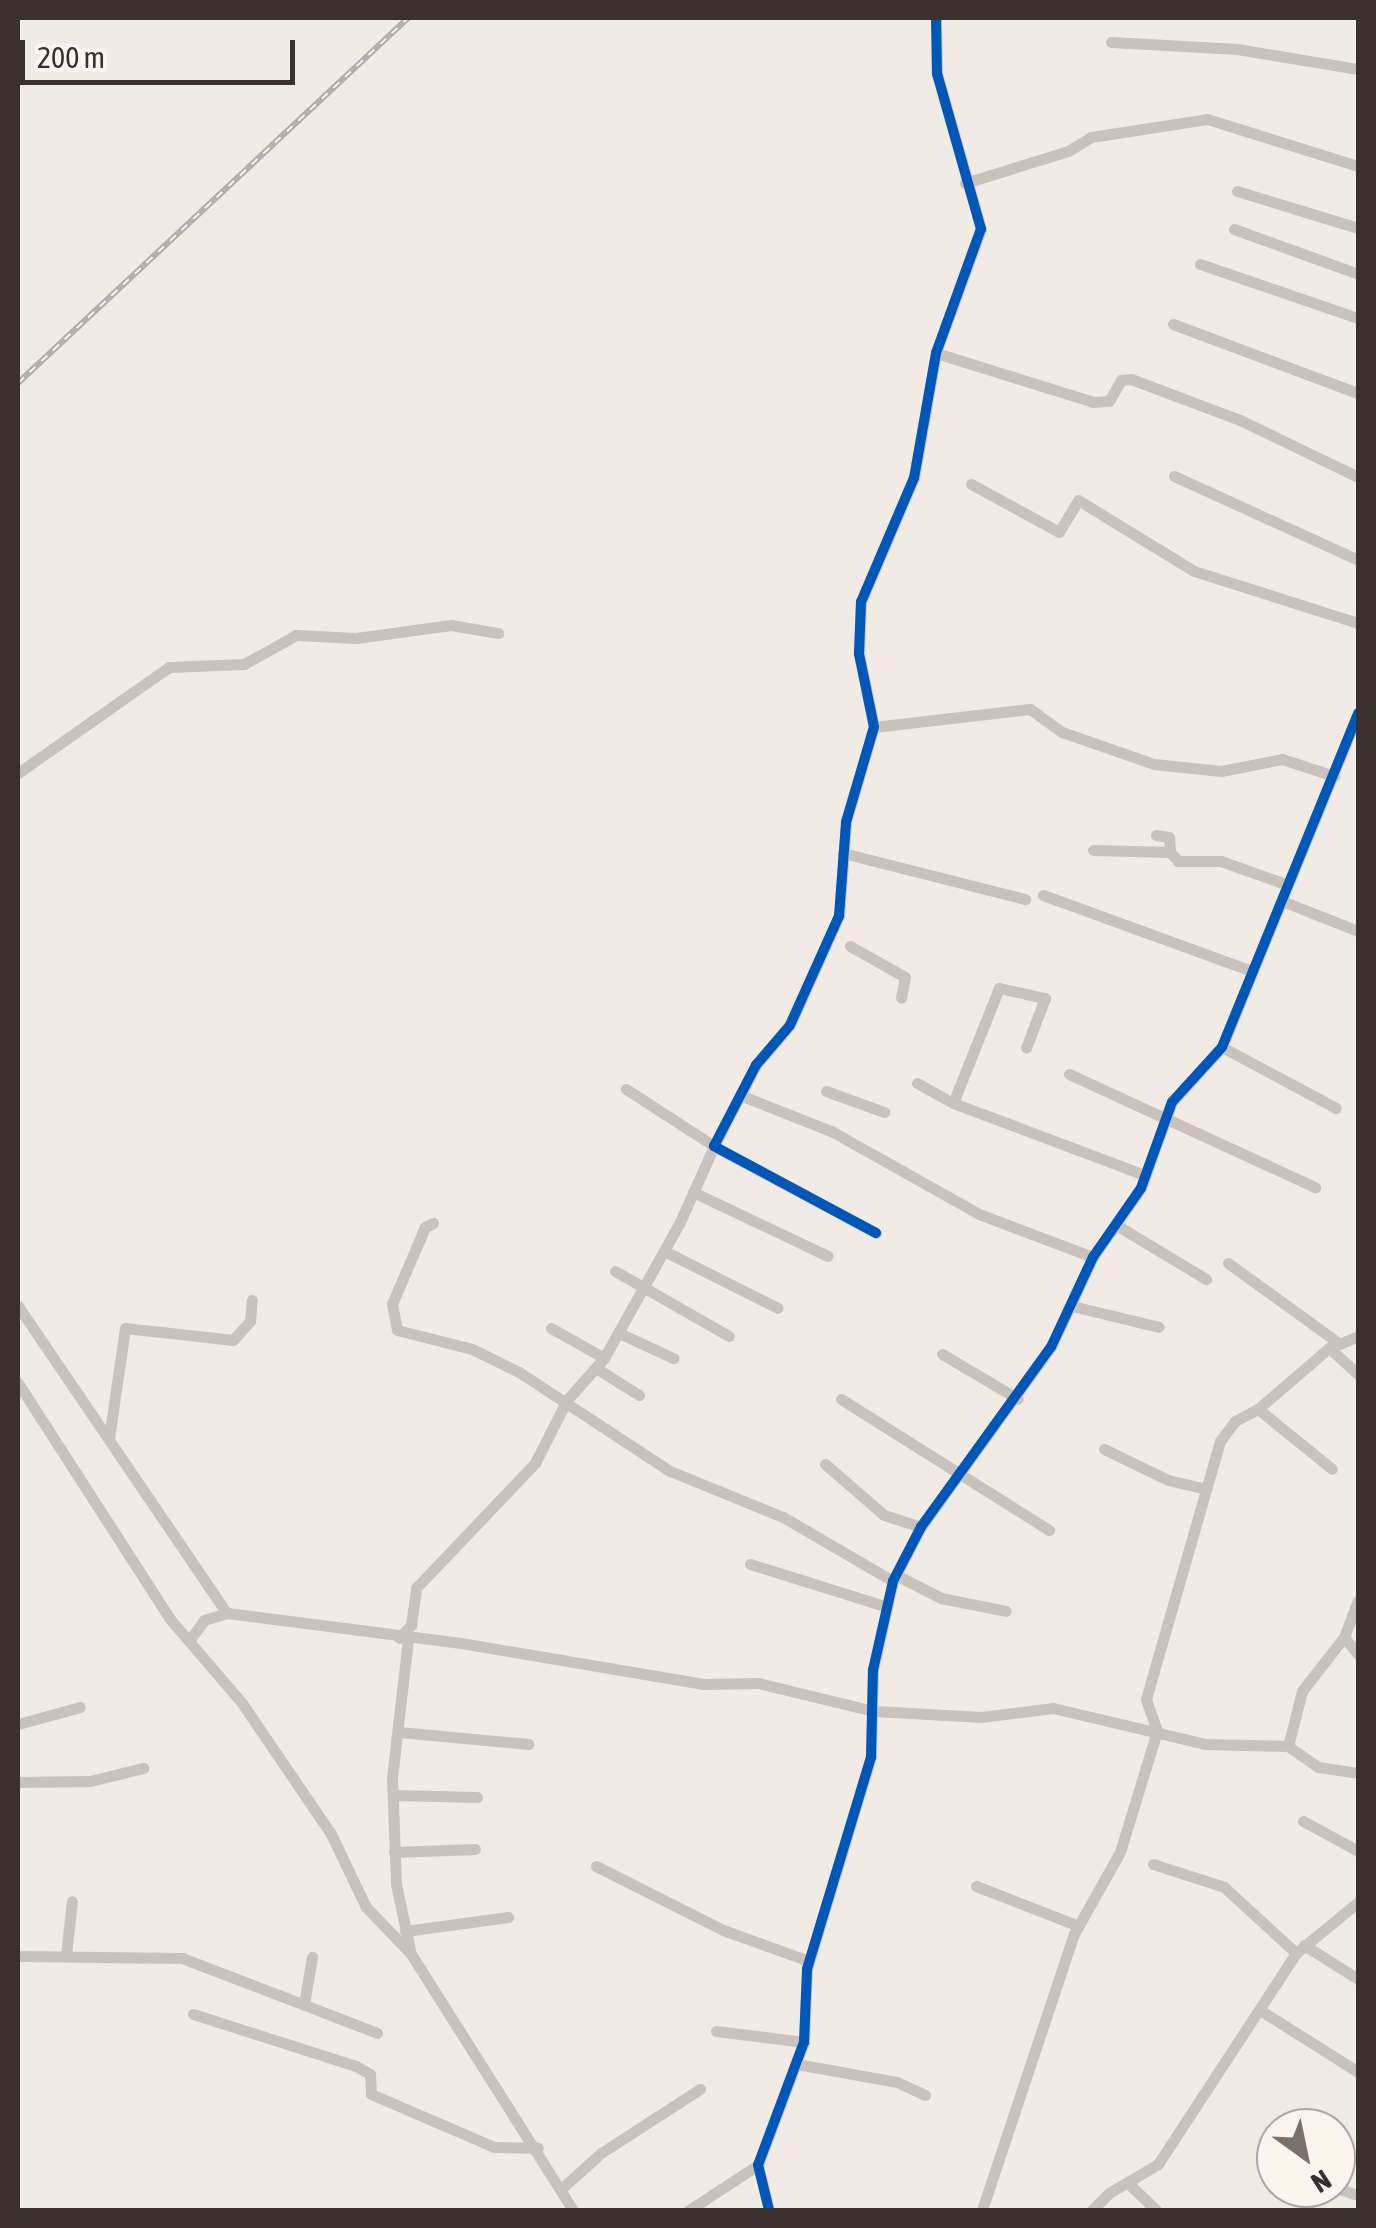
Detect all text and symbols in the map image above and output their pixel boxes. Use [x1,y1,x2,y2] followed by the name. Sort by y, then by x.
[25,20,300,82] scale bar
[37,40,105,74] text: 200 m
[1256,2108,1356,2208] north arrow
[1306,2164,1337,2199] text: N

